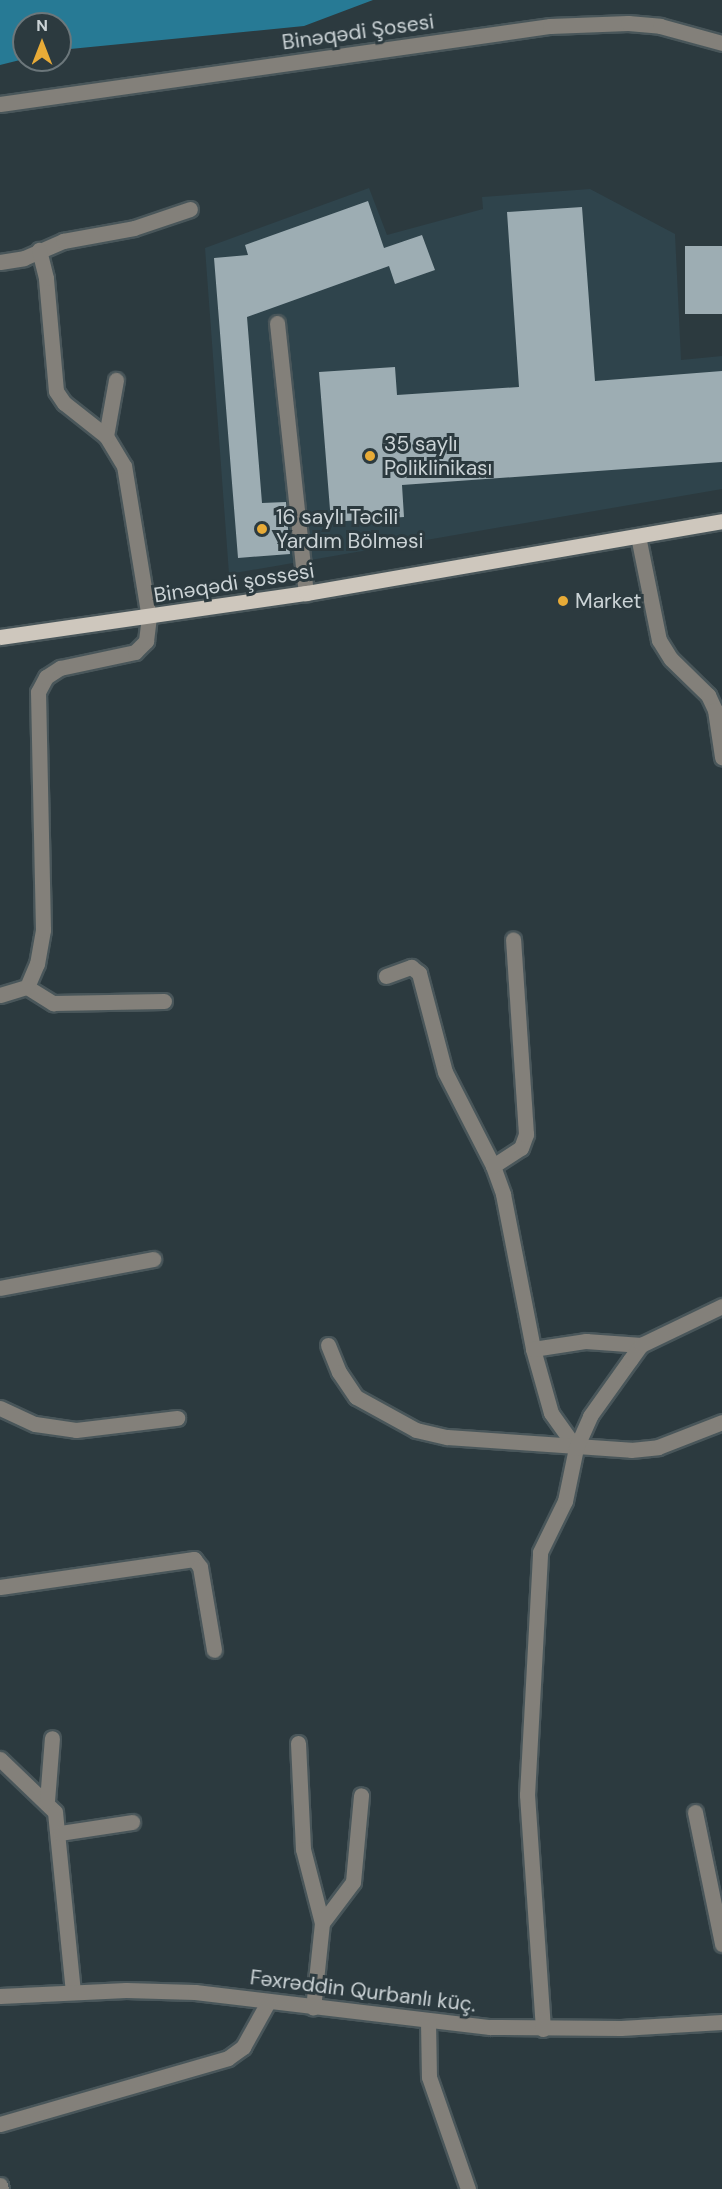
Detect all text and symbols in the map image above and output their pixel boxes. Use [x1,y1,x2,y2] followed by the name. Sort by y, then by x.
[280,9,436,55] street label: Binəqədi Şosesi
[12,12,72,72] north arrow
[36,15,48,36] text: N
[384,431,492,481] place label: 35 saylı Poliklinikası
[361,447,379,465] marker: 35 saylı Poliklinikası
[276,504,424,554] place label: 16 saylı Təcili Yardım Bölməsi
[253,520,271,538] marker: 16 saylı Təcili Yardım Bölməsi
[152,558,316,608] street label: Binəqədi şossesi
[575,588,641,614] place label: Market
[556,594,570,608] marker: Market
[249,1965,477,2017] street label: Fəxrəddin Qurbanlı küç.

